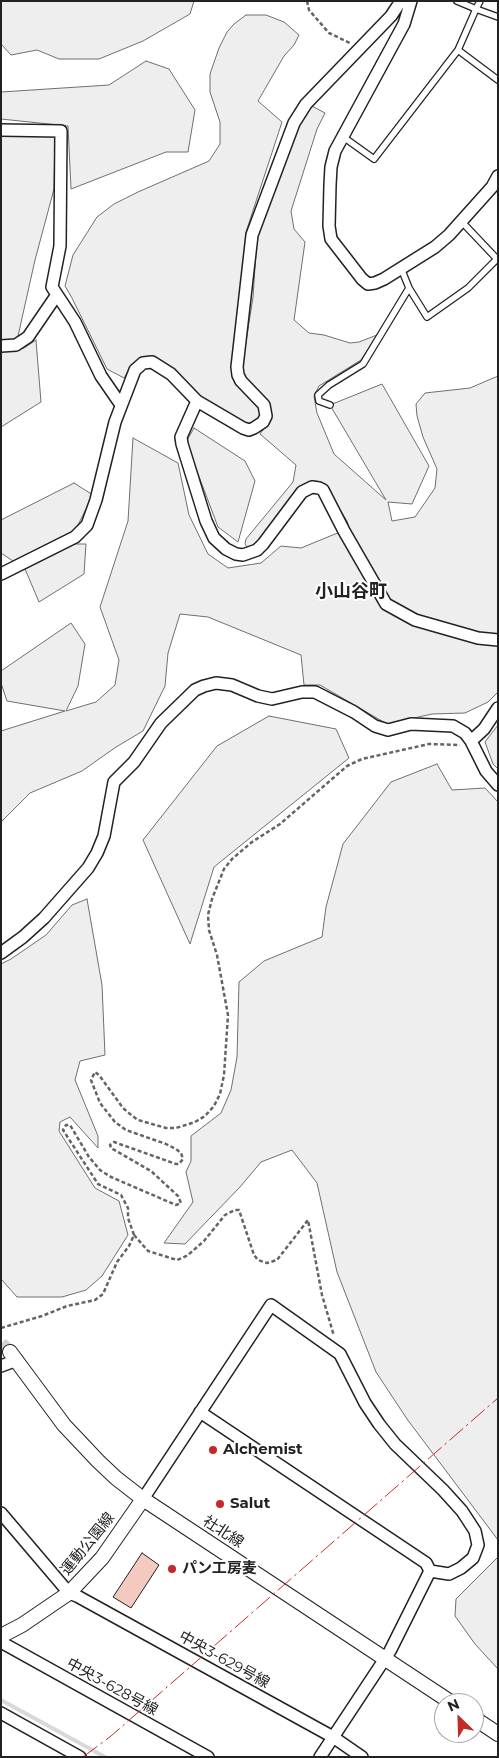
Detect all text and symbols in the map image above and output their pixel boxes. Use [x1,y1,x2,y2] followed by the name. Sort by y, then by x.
[315,581,387,603] district label: 小山谷町
[223,1441,302,1459] place label: Alchemist
[207,1444,219,1456] marker: Alchemist
[230,1495,270,1513] place label: Salut
[214,1498,226,1510] marker: Salut
[57,1509,119,1579] street label: 運動公園線
[199,1512,247,1552] street label: 社北線
[182,1560,257,1578] place label: パン工房麦
[166,1563,178,1575] marker: パン工房麦
[175,1628,273,1692] street label: 中央3-629号線
[63,1655,161,1719] street label: 中央3-628号線
[434,1693,484,1743] north arrow
[444,1695,462,1716] text: N

